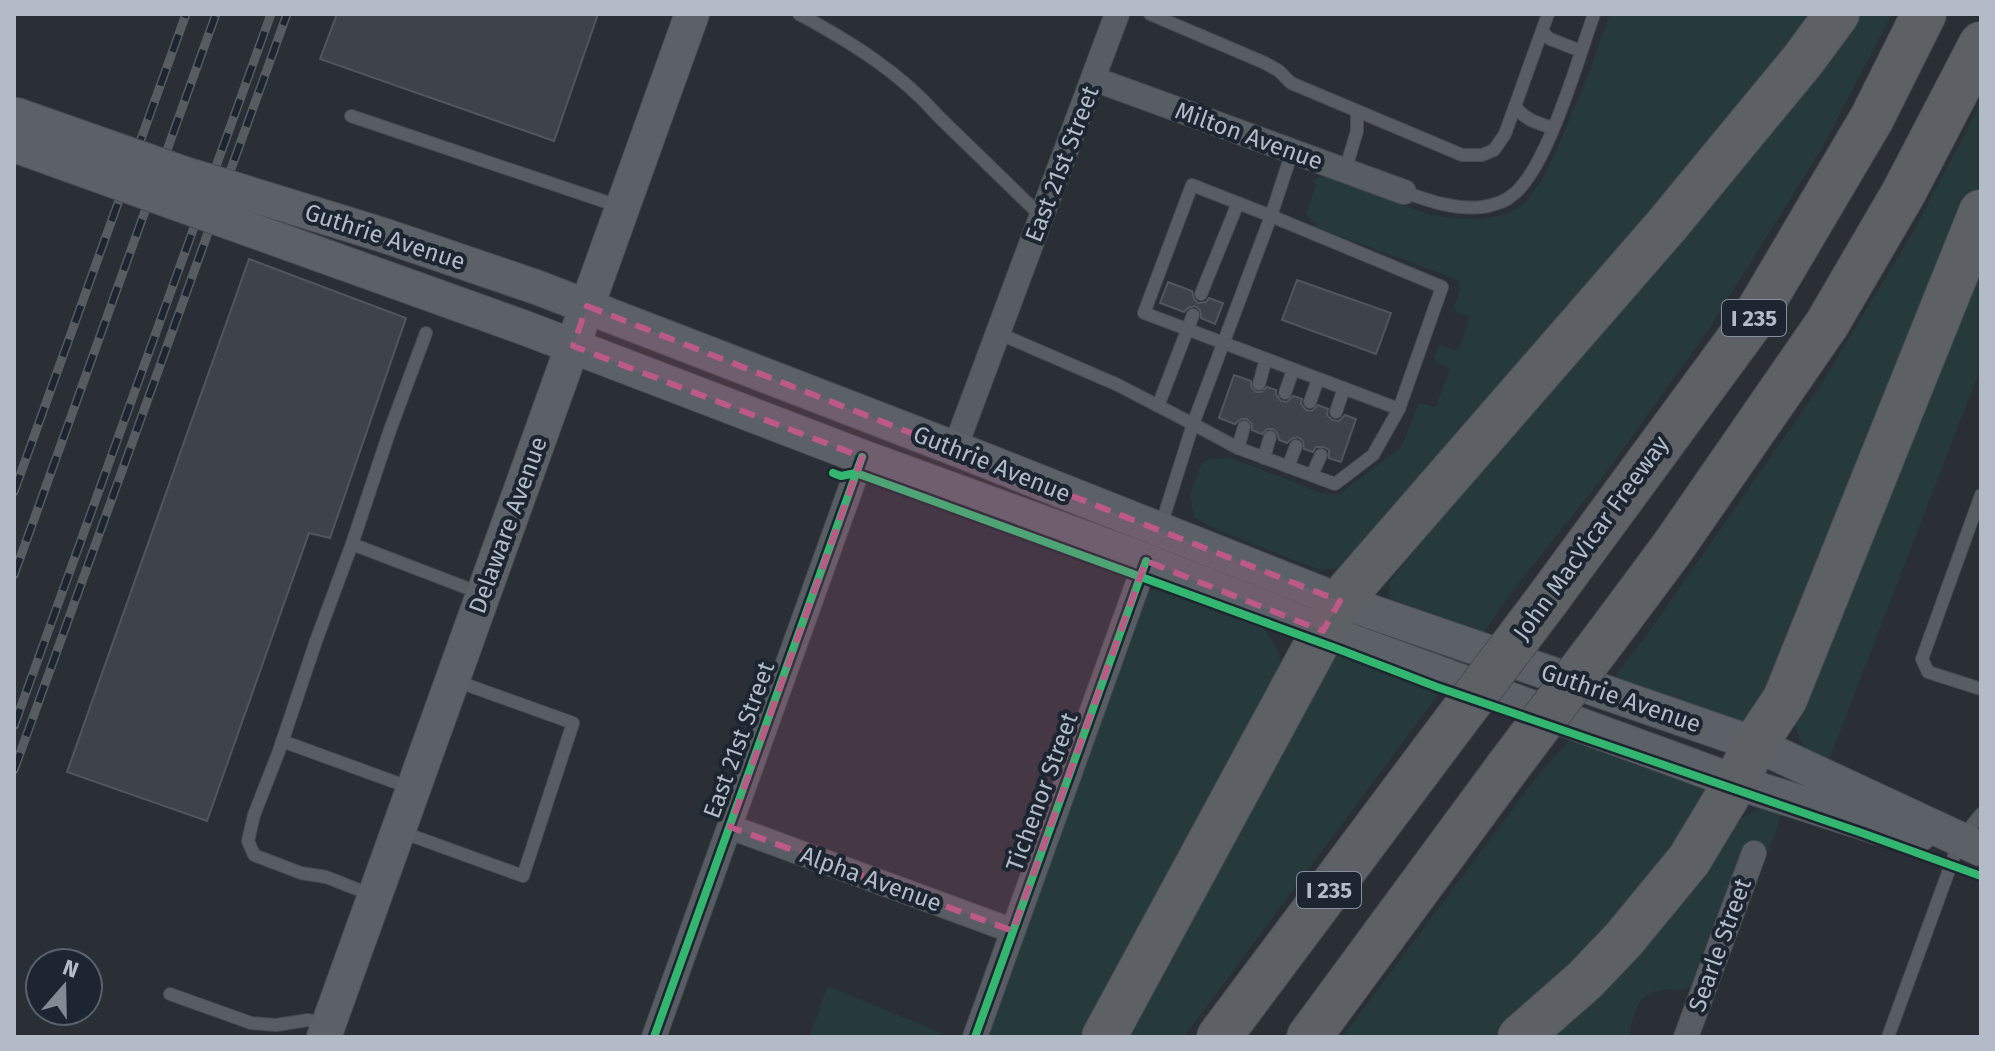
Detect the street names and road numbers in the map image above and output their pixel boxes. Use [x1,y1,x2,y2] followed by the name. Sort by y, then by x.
[1019,82,1105,246] street label: East 21st Street
[1171,96,1327,176] street label: Milton Avenue
[301,198,469,276] street label: Guthrie Avenue
[1722,300,1786,336] road number: I 235
[909,420,1075,508] street label: Guthrie Avenue
[1507,430,1675,646] street label: John MacVicar Freeway
[463,433,553,617] street label: Delaware Avenue
[698,658,780,822] street label: East 21st Street
[1538,658,1704,738] street label: Guthrie Avenue
[1000,709,1084,875] street label: Tichenor Street
[797,841,945,917] street label: Alpha Avenue
[1297,872,1361,908] road number: I 235
[1683,874,1757,1015] street label: Searle Street

